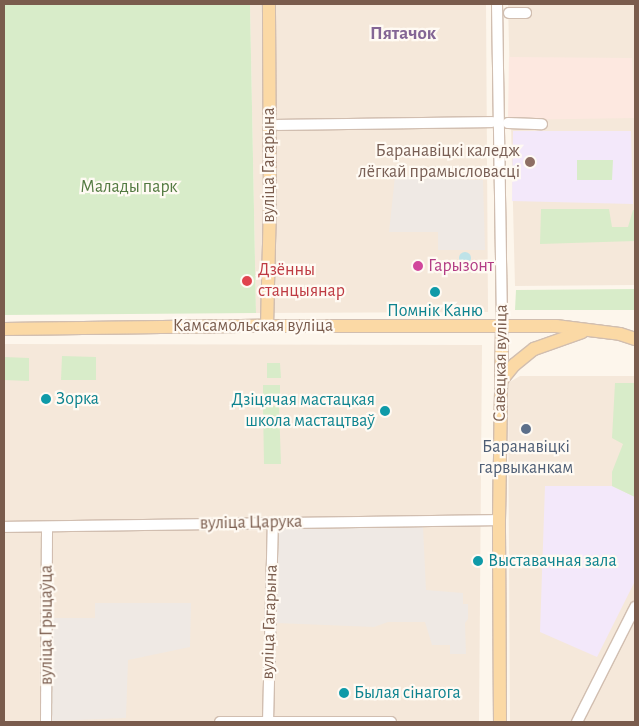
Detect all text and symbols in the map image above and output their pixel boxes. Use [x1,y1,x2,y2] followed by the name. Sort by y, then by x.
[370,23,436,45] district label: Пятачок
[258,107,280,223] street label: вуліца Гагарына
[358,141,520,183] place label: Баранавіцкі каледж лёгкай прамысловасці
[524,156,536,168] marker: Баранавіцкі каледж лёгкай прамысловасці
[80,176,178,198] park label: Малады парк
[428,255,494,277] place label: Гарызонт
[258,260,345,302] place label: Дзённы станцыянар
[412,260,424,272] marker: Гарызонт
[240,274,254,288] marker: Дзённы станцыянар
[429,286,441,298] marker: Помнік Каню
[387,300,483,322] place label: Помнік Каню
[489,304,513,422] street label: Савецкая вуліца
[173,315,333,337] street label: Камсамольская вуліца
[56,388,99,410] place label: Зорка
[231,390,375,432] place label: Дзіцячая мастацкая школа мастацтваў
[40,393,52,405] marker: Зорка
[379,405,391,417] marker: Дзіцячая мастацкая школа мастацтваў
[520,423,532,435] marker: Баранавіцкі гарвыканкам
[479,437,573,479] place label: Баранавіцкі гарвыканкам
[200,511,302,535] street label: вуліца Царука
[488,550,617,572] place label: Выставачная зала
[472,555,484,567] marker: Выставачная зала
[257,564,283,680] street label: вуліца Гагарына
[36,565,58,685] street label: вуліца Грыцаўца
[354,682,461,704] place label: Былая сінагога
[338,687,350,699] marker: Былая сінагога

